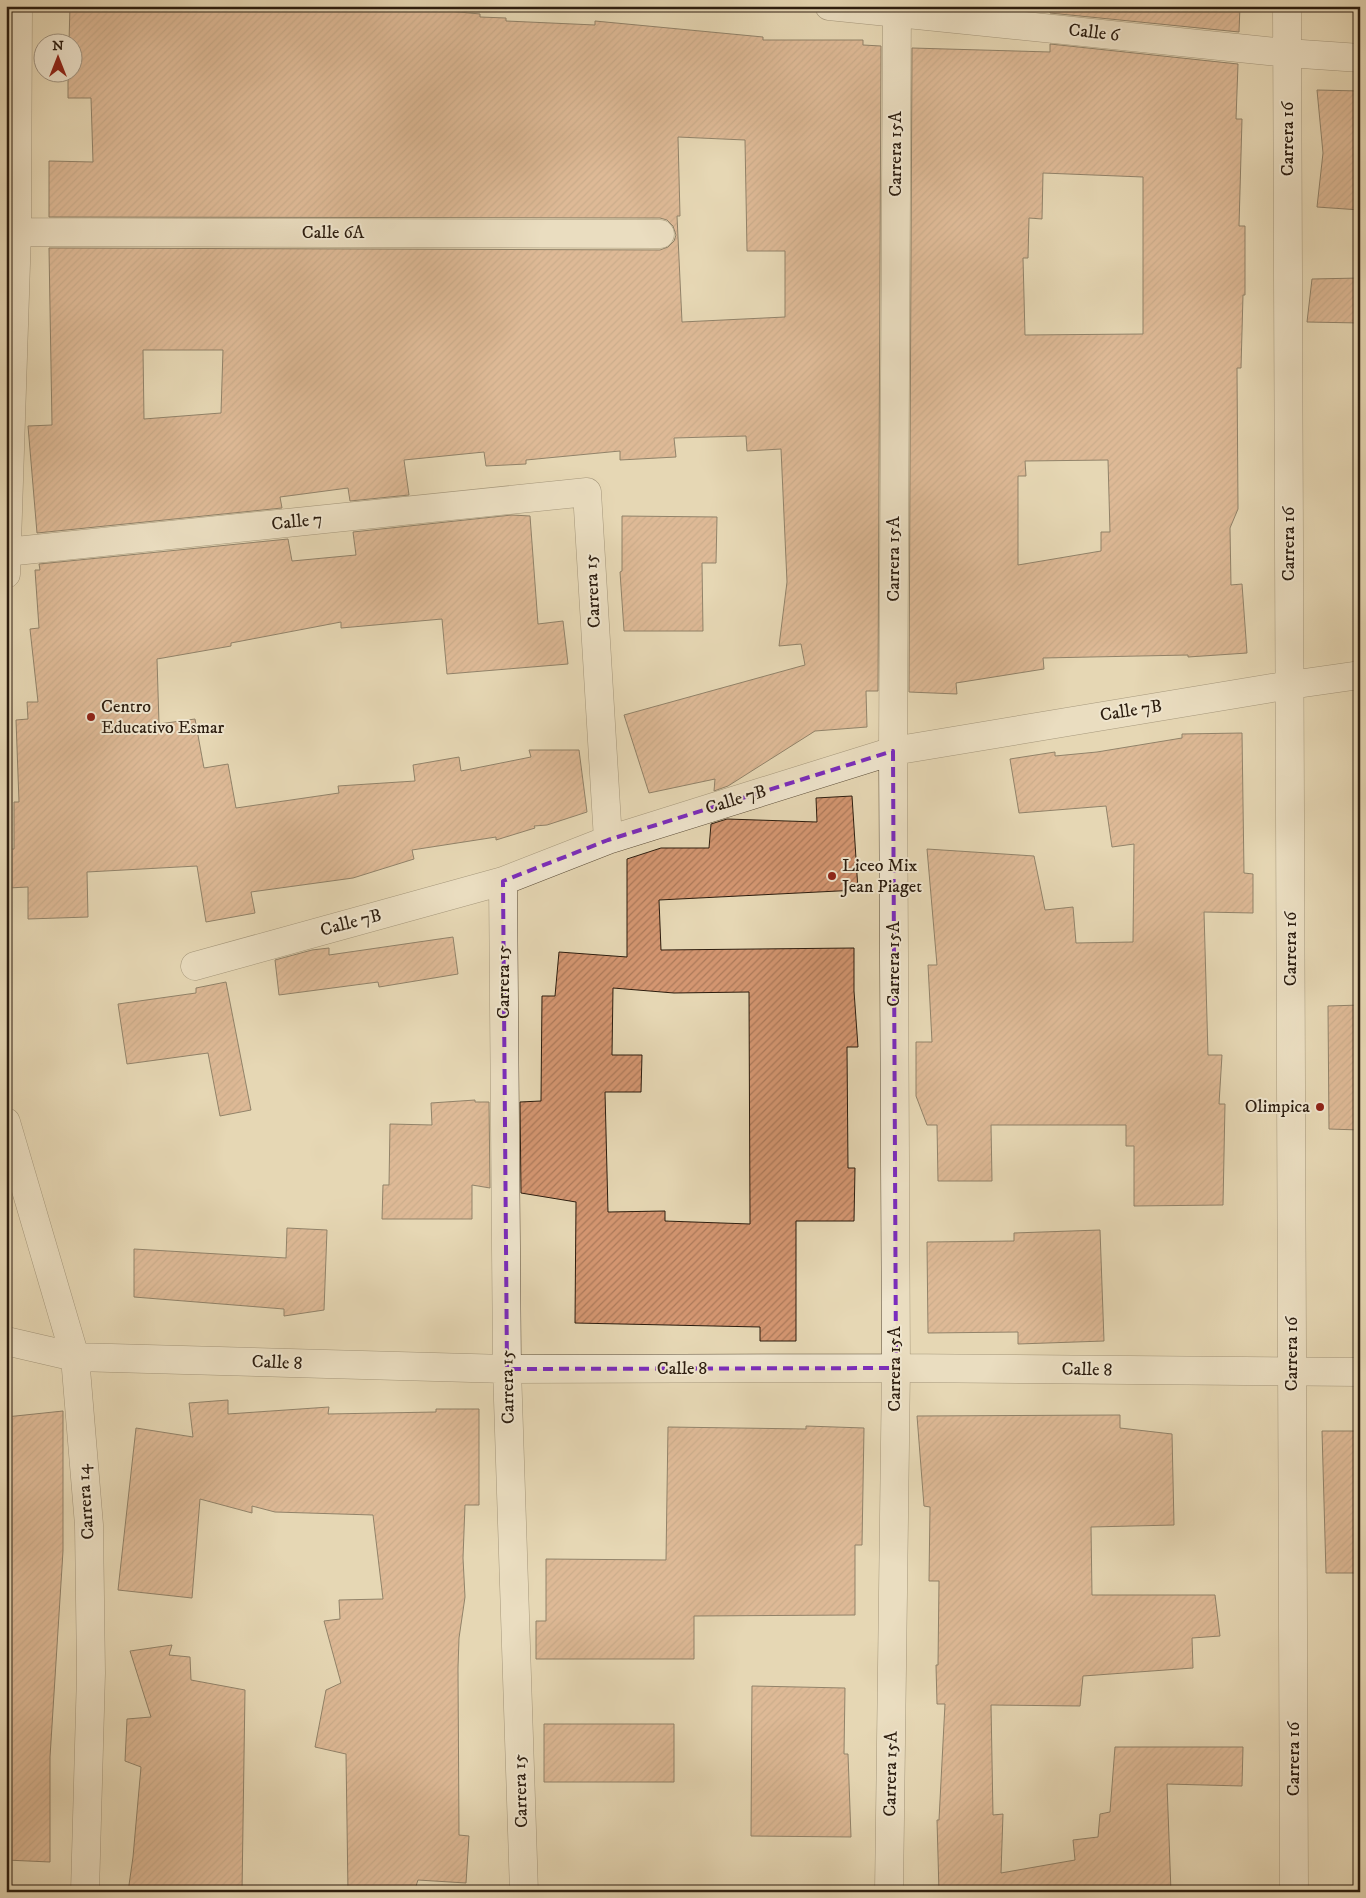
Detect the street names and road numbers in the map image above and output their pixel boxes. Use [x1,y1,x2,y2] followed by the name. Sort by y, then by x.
[1067,19,1121,47] street label: Calle 6
[1277,101,1299,176] street label: Carrera 16
[885,111,907,197] street label: Carrera 15A
[302,222,365,244] street label: Calle 6A
[1278,506,1300,581] street label: Carrera 16
[270,508,324,536] street label: Calle 7
[883,516,905,602] street label: Carrera 15A
[580,553,606,629] street label: Carrera 15
[1098,695,1164,727] street label: Calle 7B
[703,780,769,820] street label: Calle 7B
[318,904,384,942] street label: Calle 7B
[1280,911,1302,986] street label: Carrera 16
[883,921,905,1007] street label: Carrera 15A
[493,945,515,1019] street label: Carrera 15
[1281,1316,1303,1391] street label: Carrera 16
[884,1326,906,1412] street label: Carrera 15A
[496,1350,520,1424] street label: Carrera 15
[251,1351,303,1375] street label: Calle 8
[657,1358,707,1380] street label: Calle 8
[1061,1359,1113,1381] street label: Calle 8
[72,1463,100,1540] street label: Carrera 14
[1283,1721,1305,1796] street label: Carrera 16
[879,1730,903,1817] street label: Carrera 15A
[509,1754,533,1828] street label: Carrera 15

